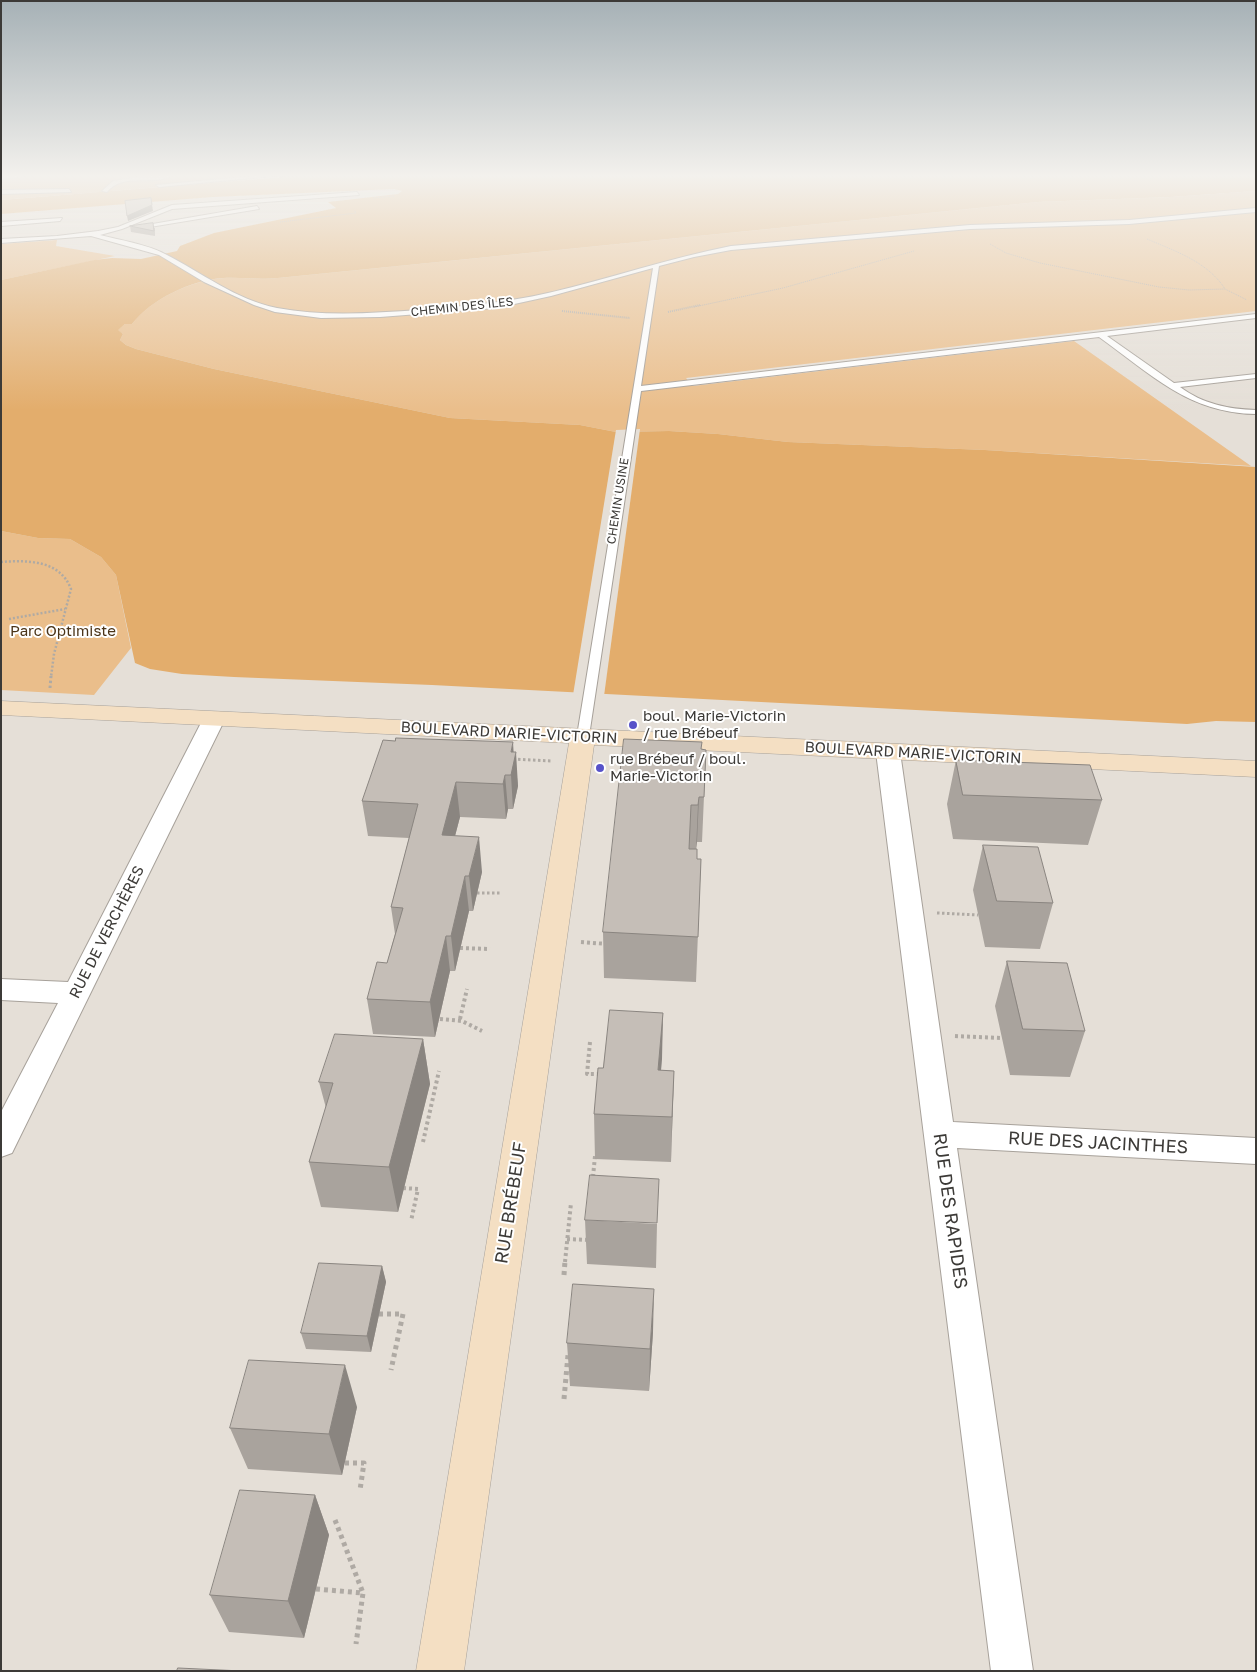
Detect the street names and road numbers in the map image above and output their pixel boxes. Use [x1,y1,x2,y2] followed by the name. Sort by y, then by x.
[410,294,514,320] street label: CHEMIN DES ÎLES
[604,457,632,545] street label: CHEMIN USINE
[400,718,618,748] street label: BOULEVARD MARIE-VICTORIN
[804,738,1022,768] street label: BOULEVARD MARIE-VICTORIN
[66,863,148,1001] street label: RUE DE VERCHÈRES
[1007,1127,1189,1159] street label: RUE DES JACINTHES
[928,1132,972,1290] street label: RUE DES RAPIDES
[491,1141,531,1265] street label: RUE BRÉBEUF

